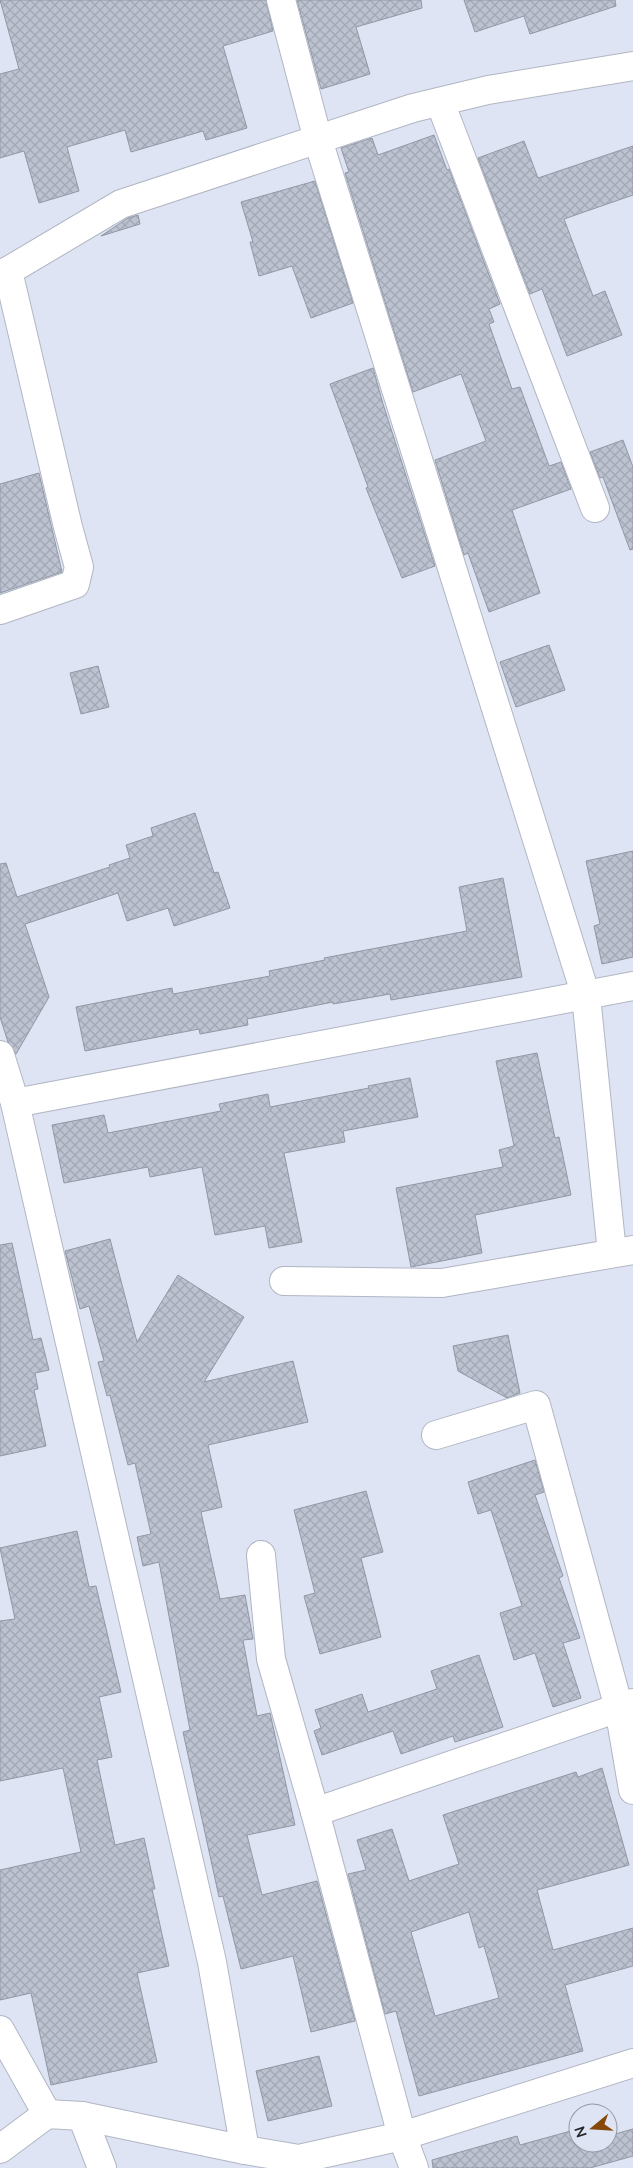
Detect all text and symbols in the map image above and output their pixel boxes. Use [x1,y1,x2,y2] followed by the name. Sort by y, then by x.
[568,2103,618,2153] north arrow
[570,2124,590,2140] text: N

